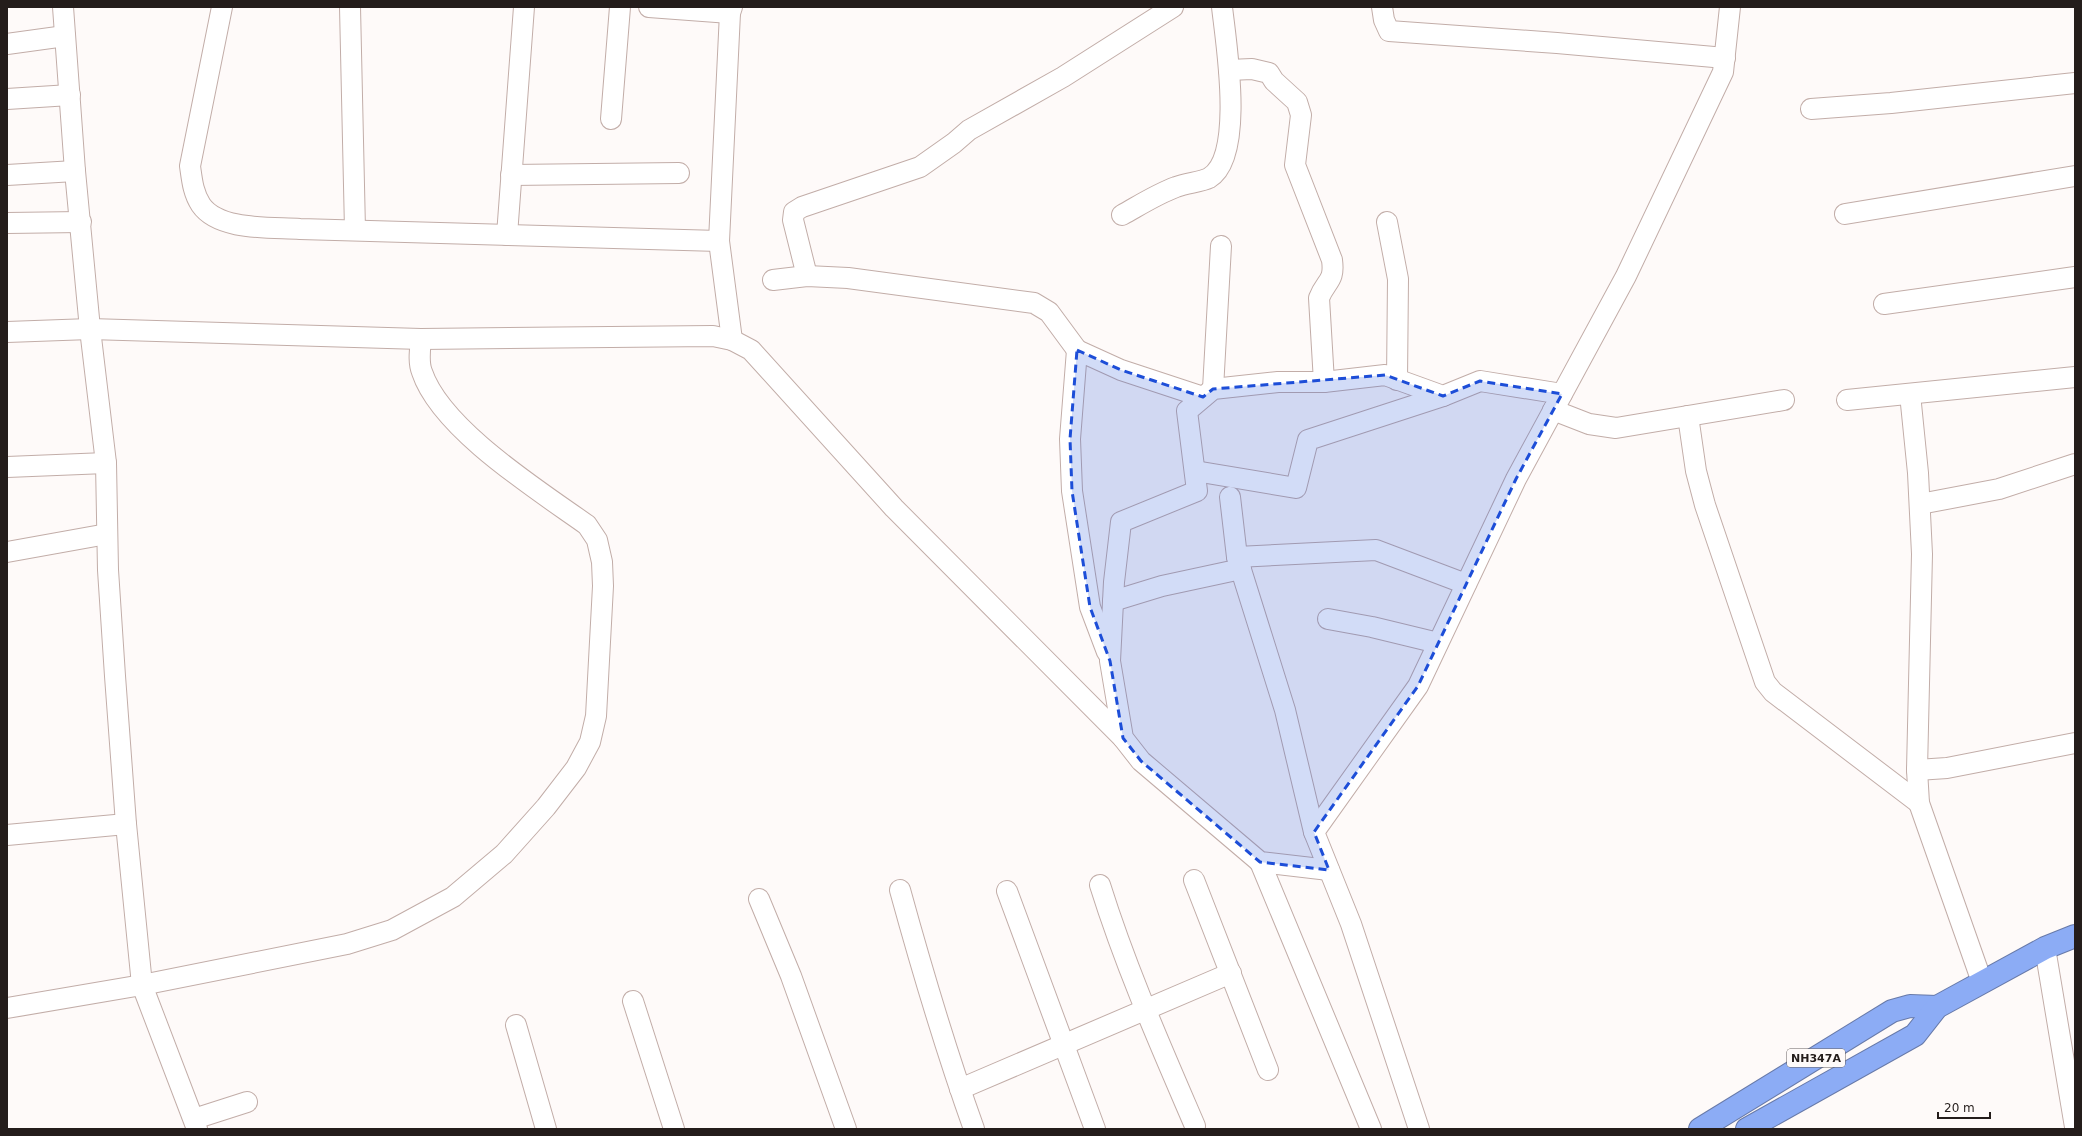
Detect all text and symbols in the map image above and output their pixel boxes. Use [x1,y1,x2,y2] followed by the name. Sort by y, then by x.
[1787,1049,1845,1067] road number: NH347A
[1938,1094,1990,1120] scale bar
[1944,1101,1975,1115] text: 20 m

